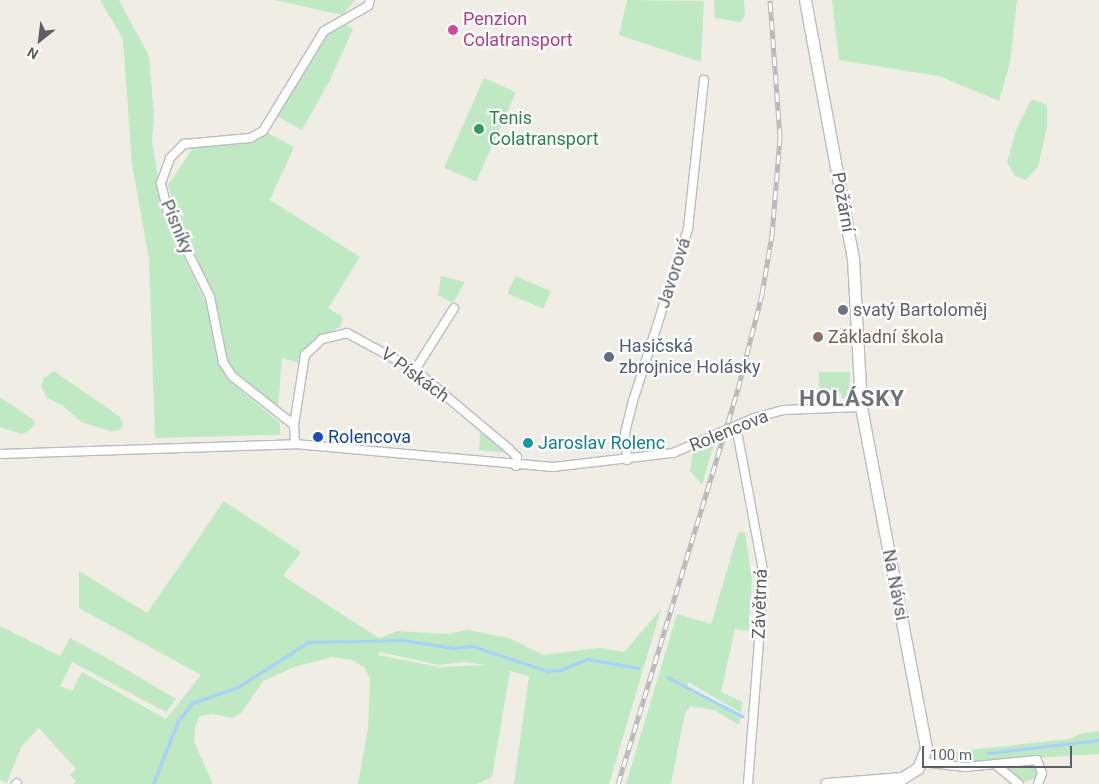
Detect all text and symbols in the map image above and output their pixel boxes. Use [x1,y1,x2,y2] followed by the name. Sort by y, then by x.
[463,9,573,52] place label: Penzion Colatransport
[15,15,65,65] north arrow
[447,24,459,36] marker: Penzion Colatransport
[25,44,41,63] text: N
[489,108,599,150] place label: Tenis Colatransport
[473,123,485,135] marker: Tenis Colatransport
[827,170,859,234] street label: Požární
[156,196,198,258] street label: Písníky
[652,235,696,311] street label: Javorová
[853,299,987,321] place label: svatý Bartoloměj
[837,304,849,316] marker: svatý Bartoloměj
[828,326,944,348] place label: Základní škola
[812,331,824,343] marker: Základní škola
[619,336,760,378] place label: Hasičská zbrojnice Holásky
[377,343,453,407] street label: V Pískách
[603,351,615,363] marker: Hasičská zbrojnice Holásky
[798,386,906,412] district label: HOLÁSKY
[686,405,772,457] street label: Rolencova
[328,426,411,448] place label: Rolencova
[312,431,324,443] marker: Rolencova
[538,432,665,454] place label: Jaroslav Rolenc
[522,437,534,449] marker: Jaroslav Rolenc
[878,548,912,622] street label: Na Návsi
[748,568,772,640] street label: Závětrná
[924,736,1074,768] scale bar
[930,746,972,764] text: 100 m

